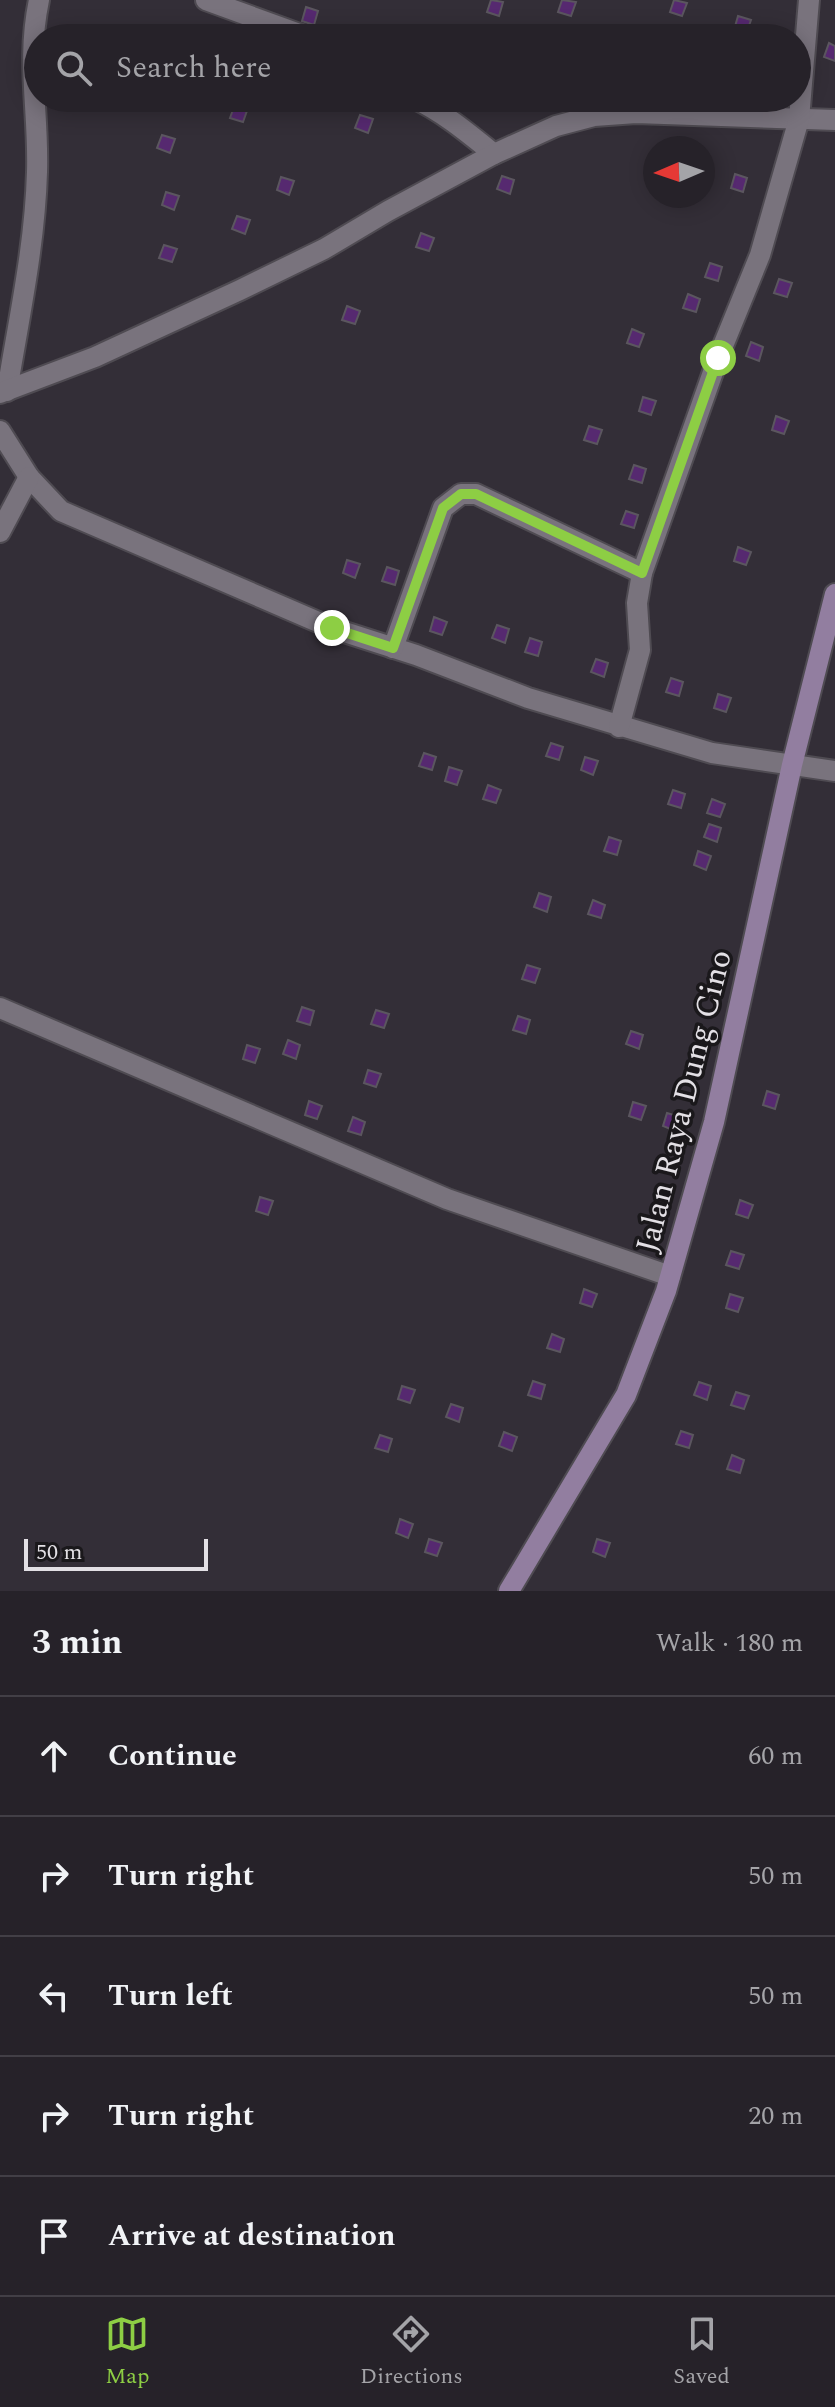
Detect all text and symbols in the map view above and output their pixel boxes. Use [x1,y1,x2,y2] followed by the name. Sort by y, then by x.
[24,24,811,112] search box
[116,45,272,91] text: Search here
[52,46,96,90] icon: search
[643,136,715,208] north arrow
[700,340,736,376] route start
[314,610,350,646] route end
[623,945,746,1258] street label: Jalan Raya Dung Cino
[24,1535,208,1571] scale bar
[36,1536,82,1569] text: 50 m
[32,1617,122,1669] text: 3 min
[656,1623,803,1663] text: Walk · 180 m
[108,1733,237,1779] text: Continue
[32,1734,76,1778] icon: ahead
[748,1736,803,1776] text: 60 m
[108,1853,254,1899] text: Turn right
[32,1854,76,1898] icon: right
[748,1856,803,1896] text: 50 m
[108,1973,233,2019] text: Turn left
[32,1974,76,2018] icon: left
[748,1976,803,2016] text: 50 m
[108,2093,254,2139] text: Turn right
[32,2094,76,2138] icon: right
[748,2096,803,2136] text: 20 m
[108,2213,395,2259] text: Arrive at destination
[32,2214,76,2258] icon: arrive
[105,2312,150,2393] tab: Map
[360,2312,463,2393] tab: Directions
[673,2312,730,2393] tab: Saved

